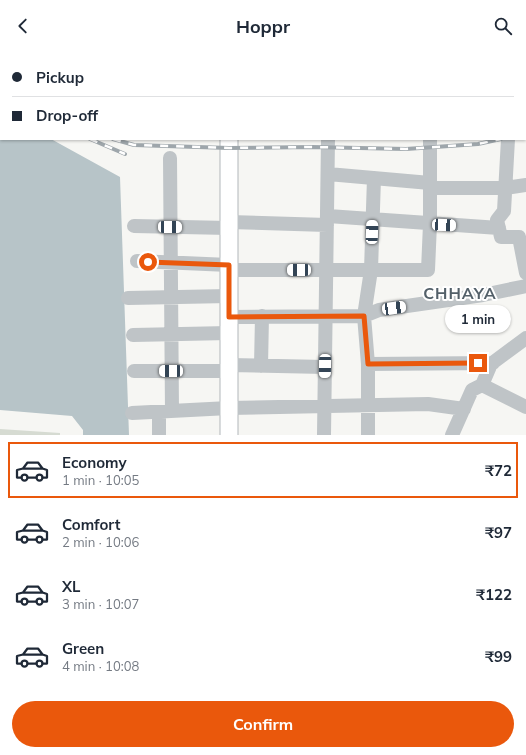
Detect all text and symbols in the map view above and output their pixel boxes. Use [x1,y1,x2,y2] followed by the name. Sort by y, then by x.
[12,15,34,37] icon: back
[236,15,290,38] text: Hoppr
[492,15,514,37] icon: search
[36,68,84,87] text: Pickup
[36,106,98,125] text: Drop-off
[432,218,456,232] car
[366,220,378,244] car
[158,221,182,233] car
[139,253,157,271] route start
[287,264,311,276] car
[423,283,497,303] district label: CHHAYA
[381,300,407,316] car
[445,305,511,333] callout: 1 min
[461,311,495,327] text: 1 min
[319,354,331,378] car
[469,354,487,372] route end
[159,365,183,377] car
[14,452,50,488] icon: car
[62,453,127,472] text: Economy
[485,461,512,480] text: ₹72
[62,472,139,488] text: 1 min · 10:05
[14,514,50,550] icon: car
[62,515,120,534] text: Comfort
[485,523,512,542] text: ₹97
[62,534,139,550] text: 2 min · 10:06
[14,576,50,612] icon: car
[62,577,80,596] text: XL
[476,585,512,604] text: ₹122
[62,596,139,612] text: 3 min · 10:07
[14,638,50,674] icon: car
[62,639,104,658] text: Green
[485,647,512,666] text: ₹99
[62,658,139,674] text: 4 min · 10:08
[12,701,514,747] button: Confirm

